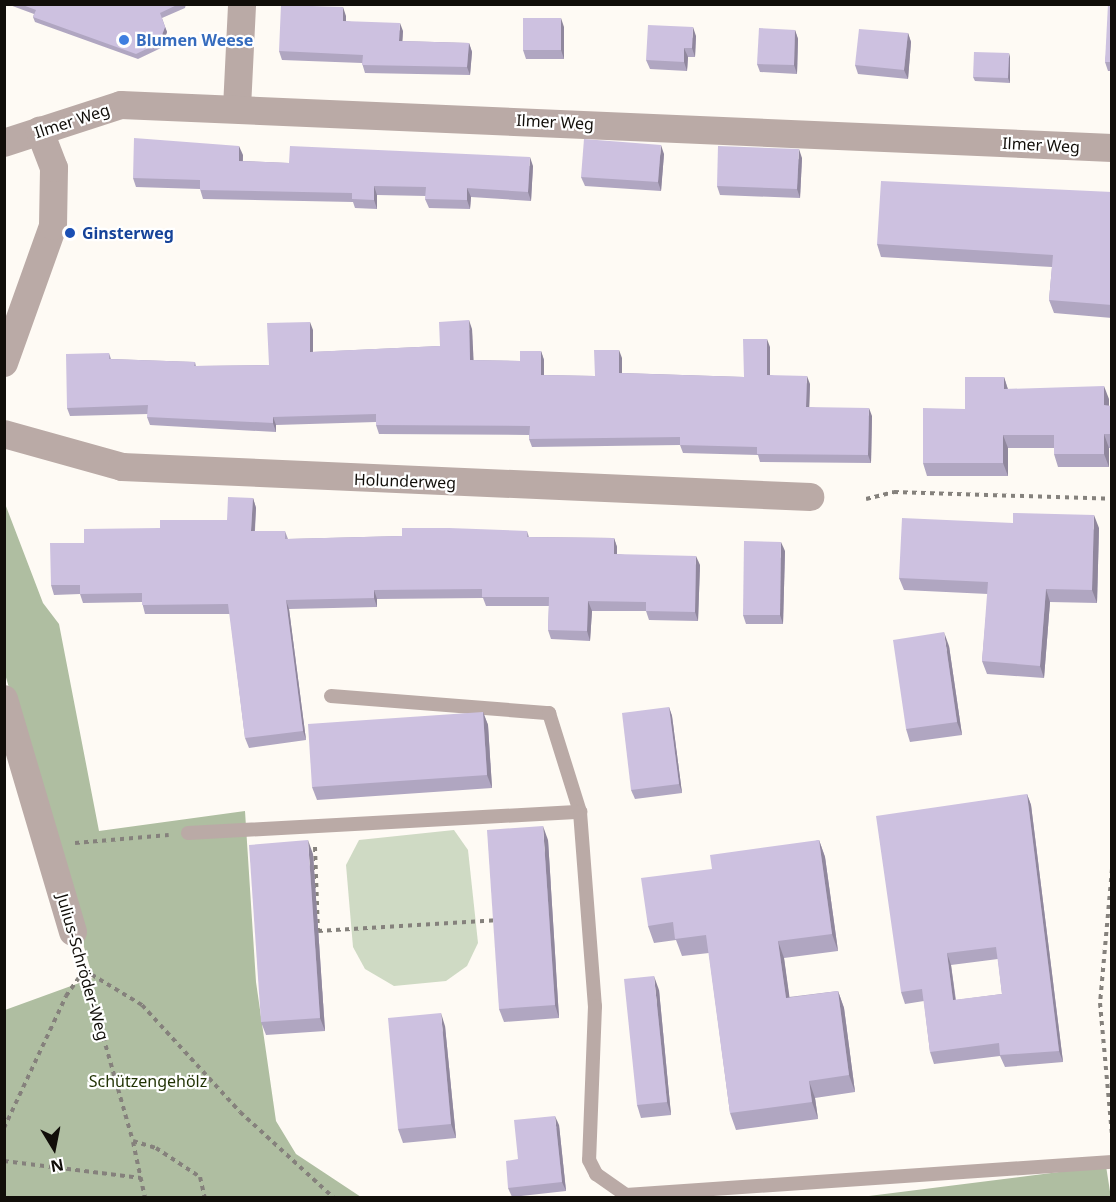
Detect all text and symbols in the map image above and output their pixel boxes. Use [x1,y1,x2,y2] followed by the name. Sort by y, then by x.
[136,30,253,50] place label: Blumen Weese
[117,33,131,47] marker: Blumen Weese
[32,100,112,142] street label: Ilmer Weg
[516,110,594,134] street label: Ilmer Weg
[1002,133,1080,157] street label: Ilmer Weg
[82,223,174,243] place label: Ginsterweg
[63,226,77,240] marker: Ginsterweg
[354,470,456,492] street label: Holunderweg
[53,891,113,1043] street label: Julius-Schröder-Weg
[89,1071,207,1091] park label: Schützengehölz
[24,1118,84,1178] north arrow
[49,1154,65,1178] text: N

